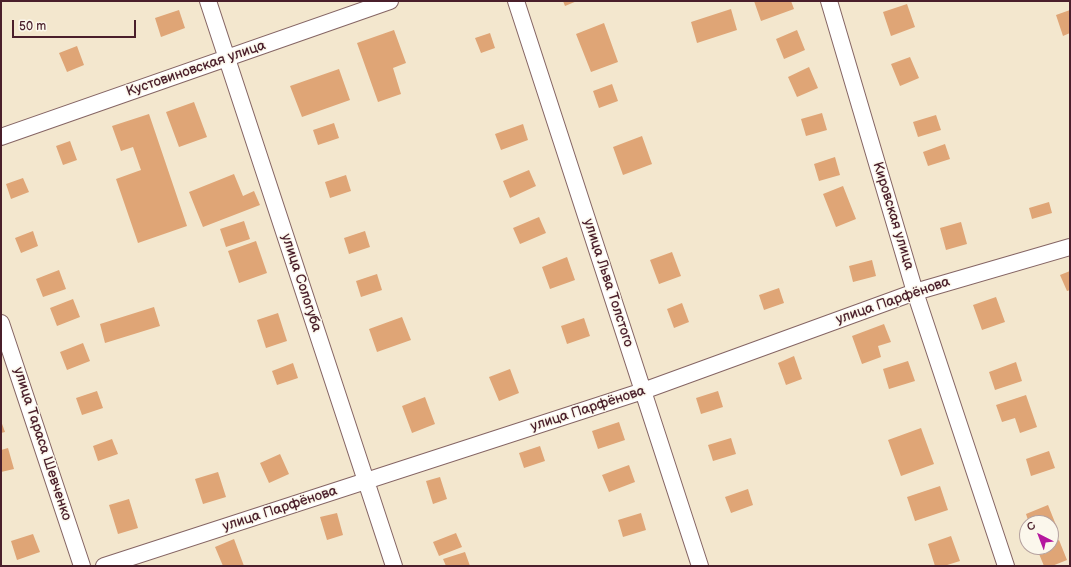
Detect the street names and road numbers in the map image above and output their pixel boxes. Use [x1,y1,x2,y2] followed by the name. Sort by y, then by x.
[124,37,268,101] street label: Кустовиновская улица
[869,160,917,272] street label: Кировская улица
[579,217,637,349] street label: улица Льва Толстого
[277,232,325,334] street label: улица Сологуба
[834,274,952,328] street label: улица Парфёнова
[9,365,75,523] street label: улица Тараса Шевченко
[529,383,647,435] street label: улица Парфёнова
[221,483,339,535] street label: улица Парфёнова

